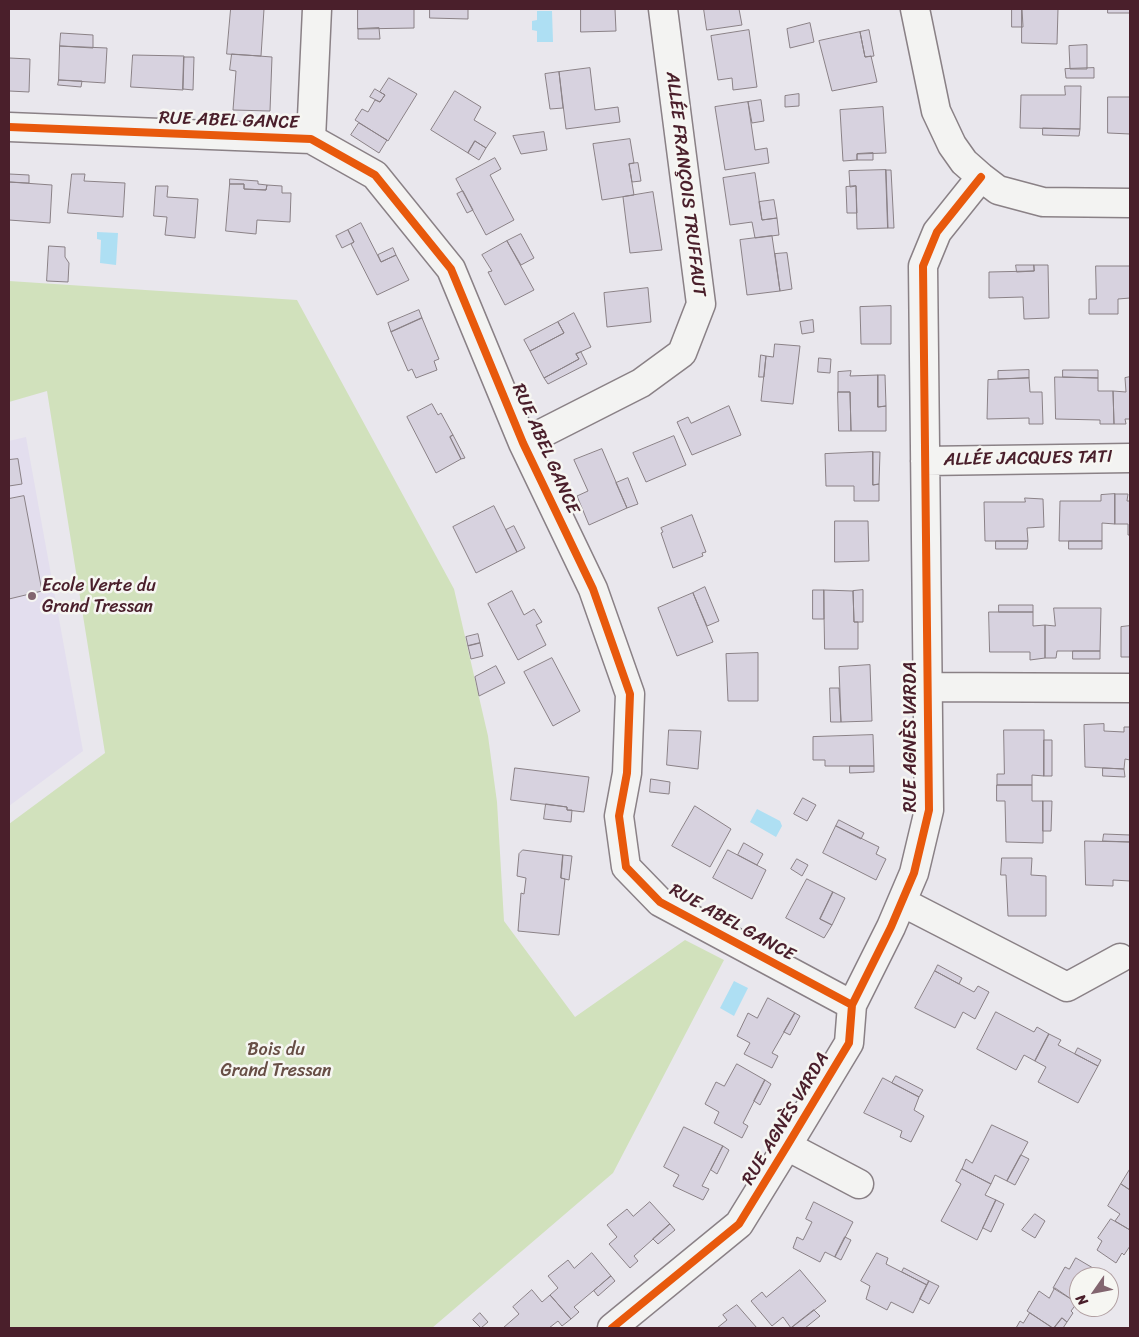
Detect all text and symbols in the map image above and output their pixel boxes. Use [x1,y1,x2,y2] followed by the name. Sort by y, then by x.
[660,70,710,298] street label: ALLÉE FRANÇOIS TRUFFAUT
[159,108,299,134] street label: RUE ABEL GANCE
[507,381,583,517] street label: RUE ABEL GANCE
[943,447,1113,471] street label: ALLÉE JACQUES TATI
[42,575,156,618] place label: Ecole Verte du Grand Tressan
[26,590,38,602] marker: Ecole Verte du Grand Tressan
[900,662,922,812] street label: RUE AGNÈS VARDA
[665,880,799,966] street label: RUE ABEL GANCE
[221,1039,331,1082] park label: Bois du Grand Tressan
[738,1049,834,1189] street label: RUE AGNÈS VARDA
[1069,1267,1119,1317] north arrow
[1069,1289,1095,1311] text: N

